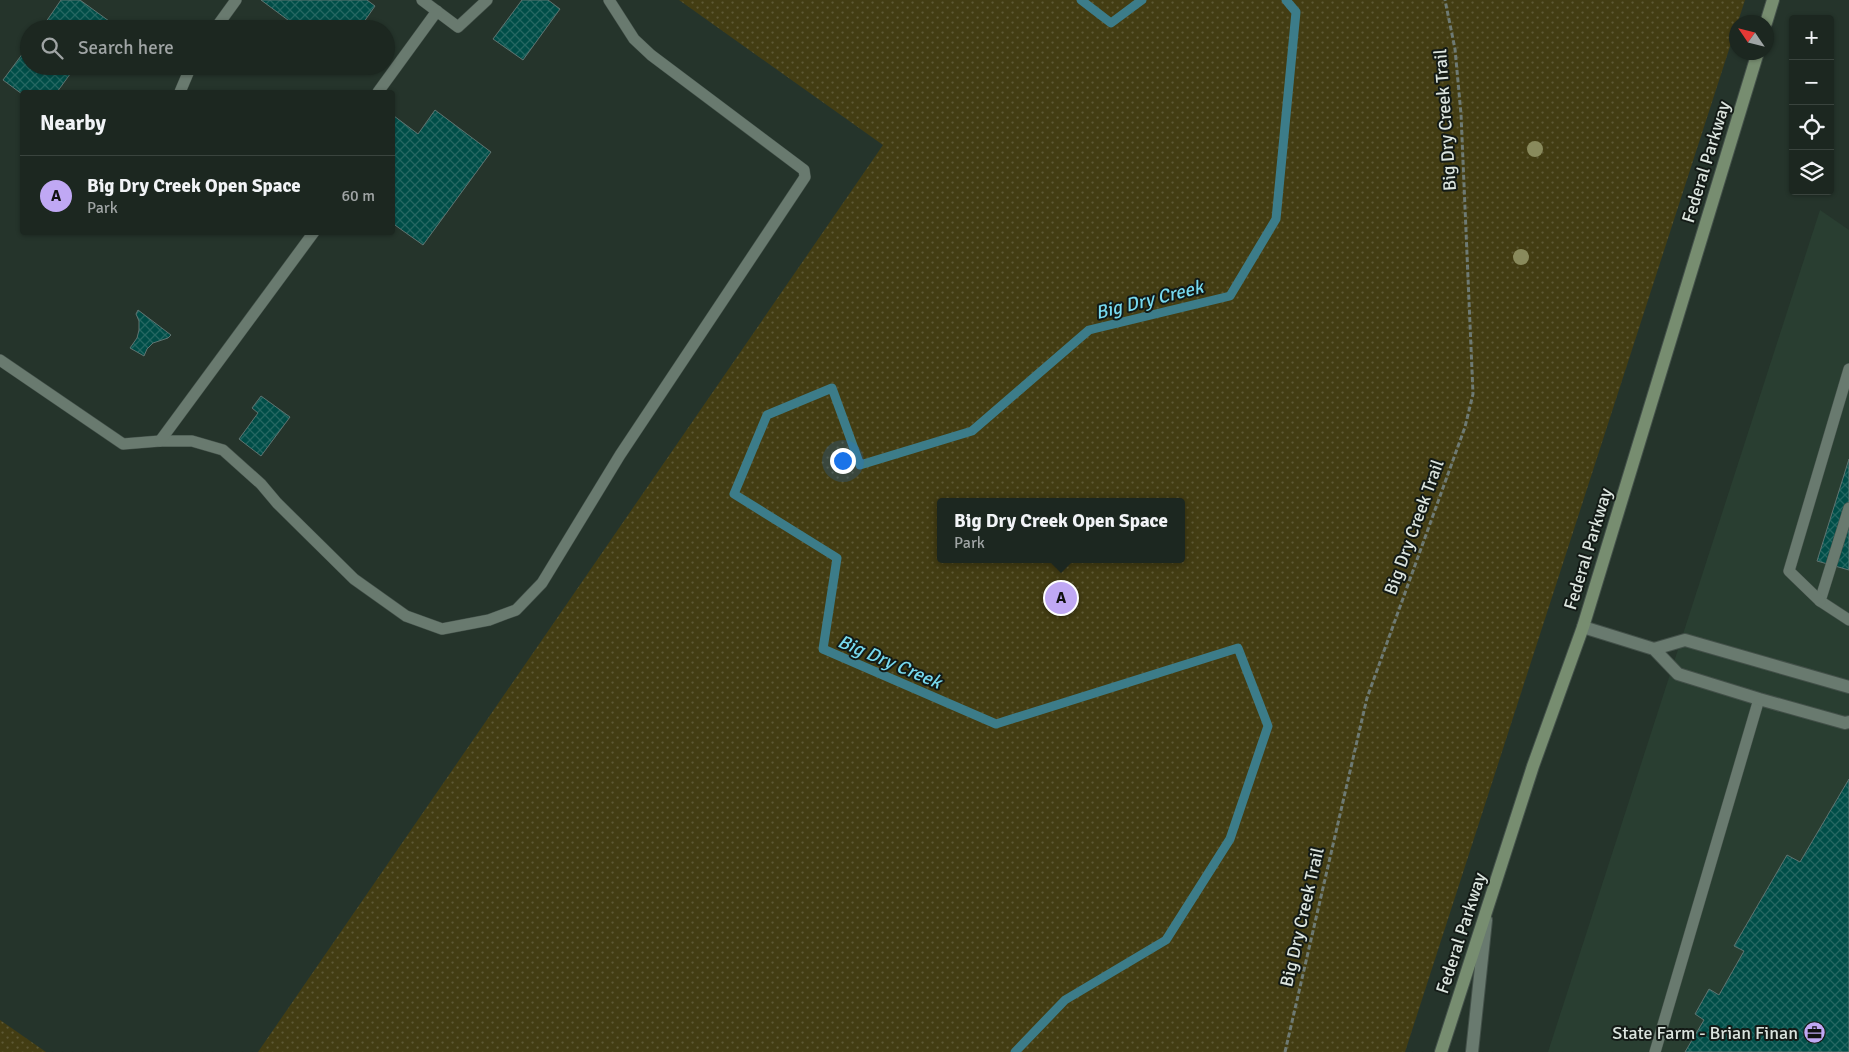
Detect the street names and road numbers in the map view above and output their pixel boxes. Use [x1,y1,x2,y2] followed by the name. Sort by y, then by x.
[1429,48,1461,192] street label: Big Dry Creek Trail
[1677,98,1735,225] street label: Federal Parkway
[1379,456,1449,598] street label: Big Dry Creek Trail
[1559,485,1617,612] street label: Federal Parkway
[1275,845,1329,989] street label: Big Dry Creek Trail
[1431,869,1491,996] street label: Federal Parkway

